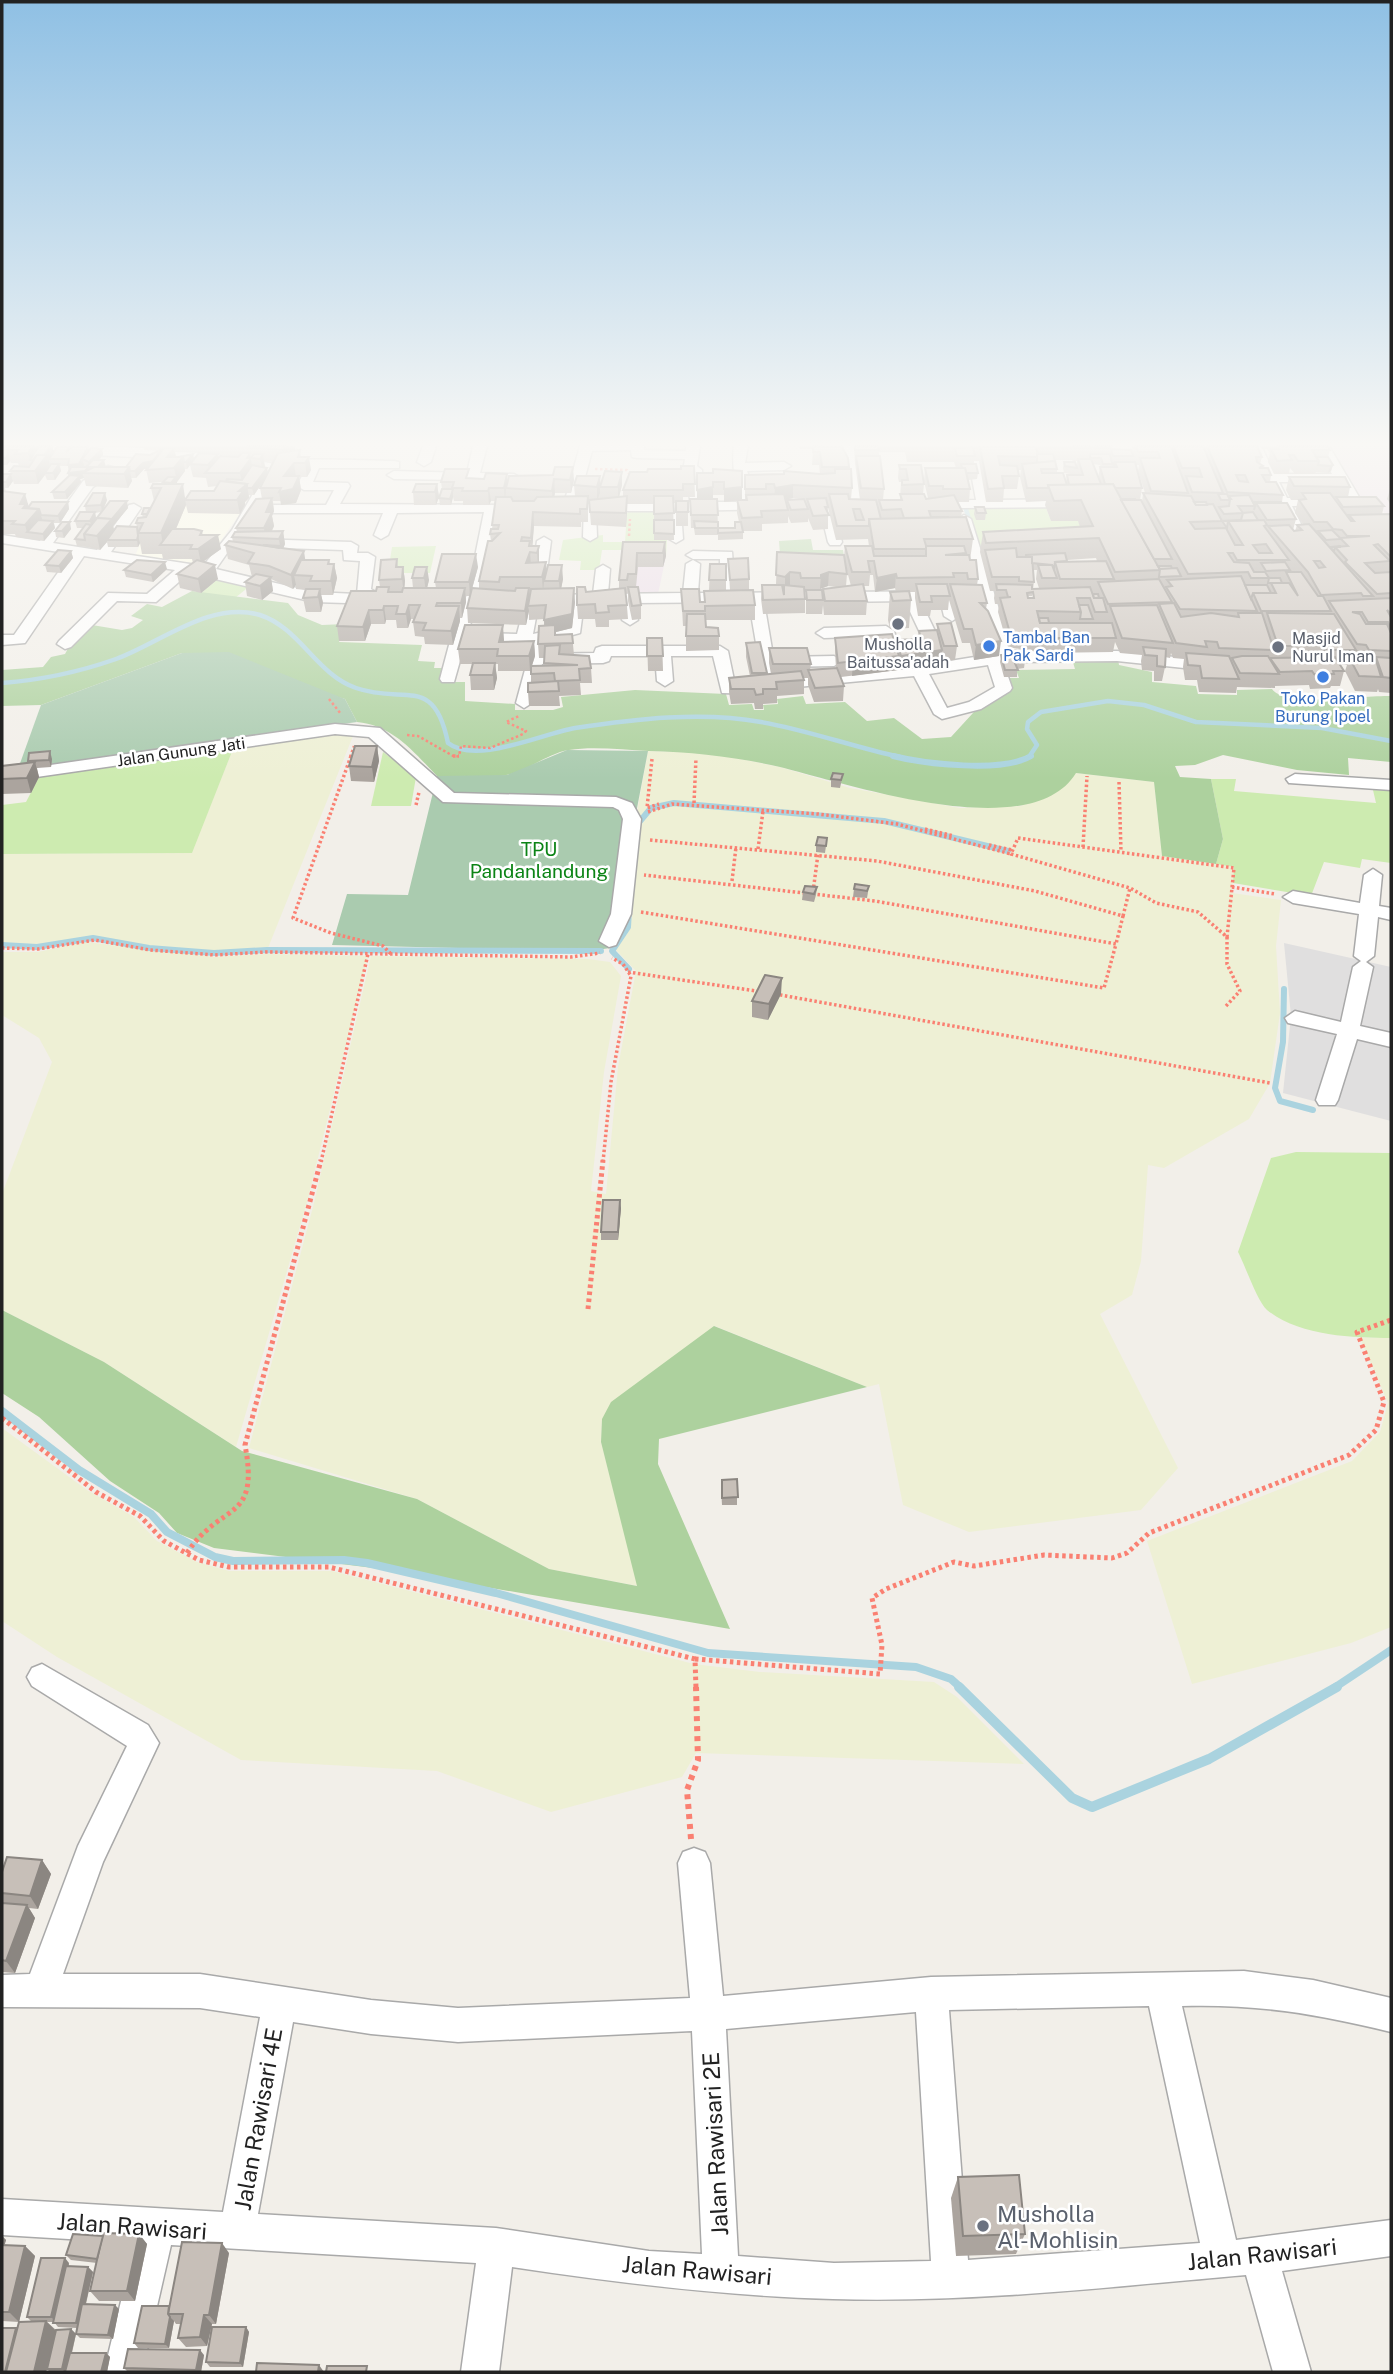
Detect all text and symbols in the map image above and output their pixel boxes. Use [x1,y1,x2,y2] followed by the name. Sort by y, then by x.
[890,616,906,632] marker: Musholla Baitussa'adah
[1003,628,1090,665] place label: Tambal Ban Pak Sardi
[1292,629,1374,666] place label: Masjid Nurul Iman
[847,635,949,672] place label: Musholla Baitussa'adah
[981,638,997,654] marker: Tambal Ban Pak Sardi
[1270,639,1286,655] marker: Masjid Nurul Iman
[1315,669,1331,685] marker: Toko Pakan Burung Ipoel
[1275,689,1371,726] place label: Toko Pakan Burung Ipoel
[116,734,246,770] street label: Jalan Gunung Jati
[470,838,608,882] park label: TPU Pandanlandung
[229,2026,287,2212] street label: Jalan Rawisari 4E
[697,2051,733,2237] street label: Jalan Rawisari 2E
[997,2200,1118,2253] place label: Musholla Al-Mohlisin
[56,2207,208,2245] street label: Jalan Rawisari
[975,2218,991,2234] marker: Musholla Al-Mohlisin
[1186,2233,1338,2275] street label: Jalan Rawisari
[621,2250,773,2290] street label: Jalan Rawisari

